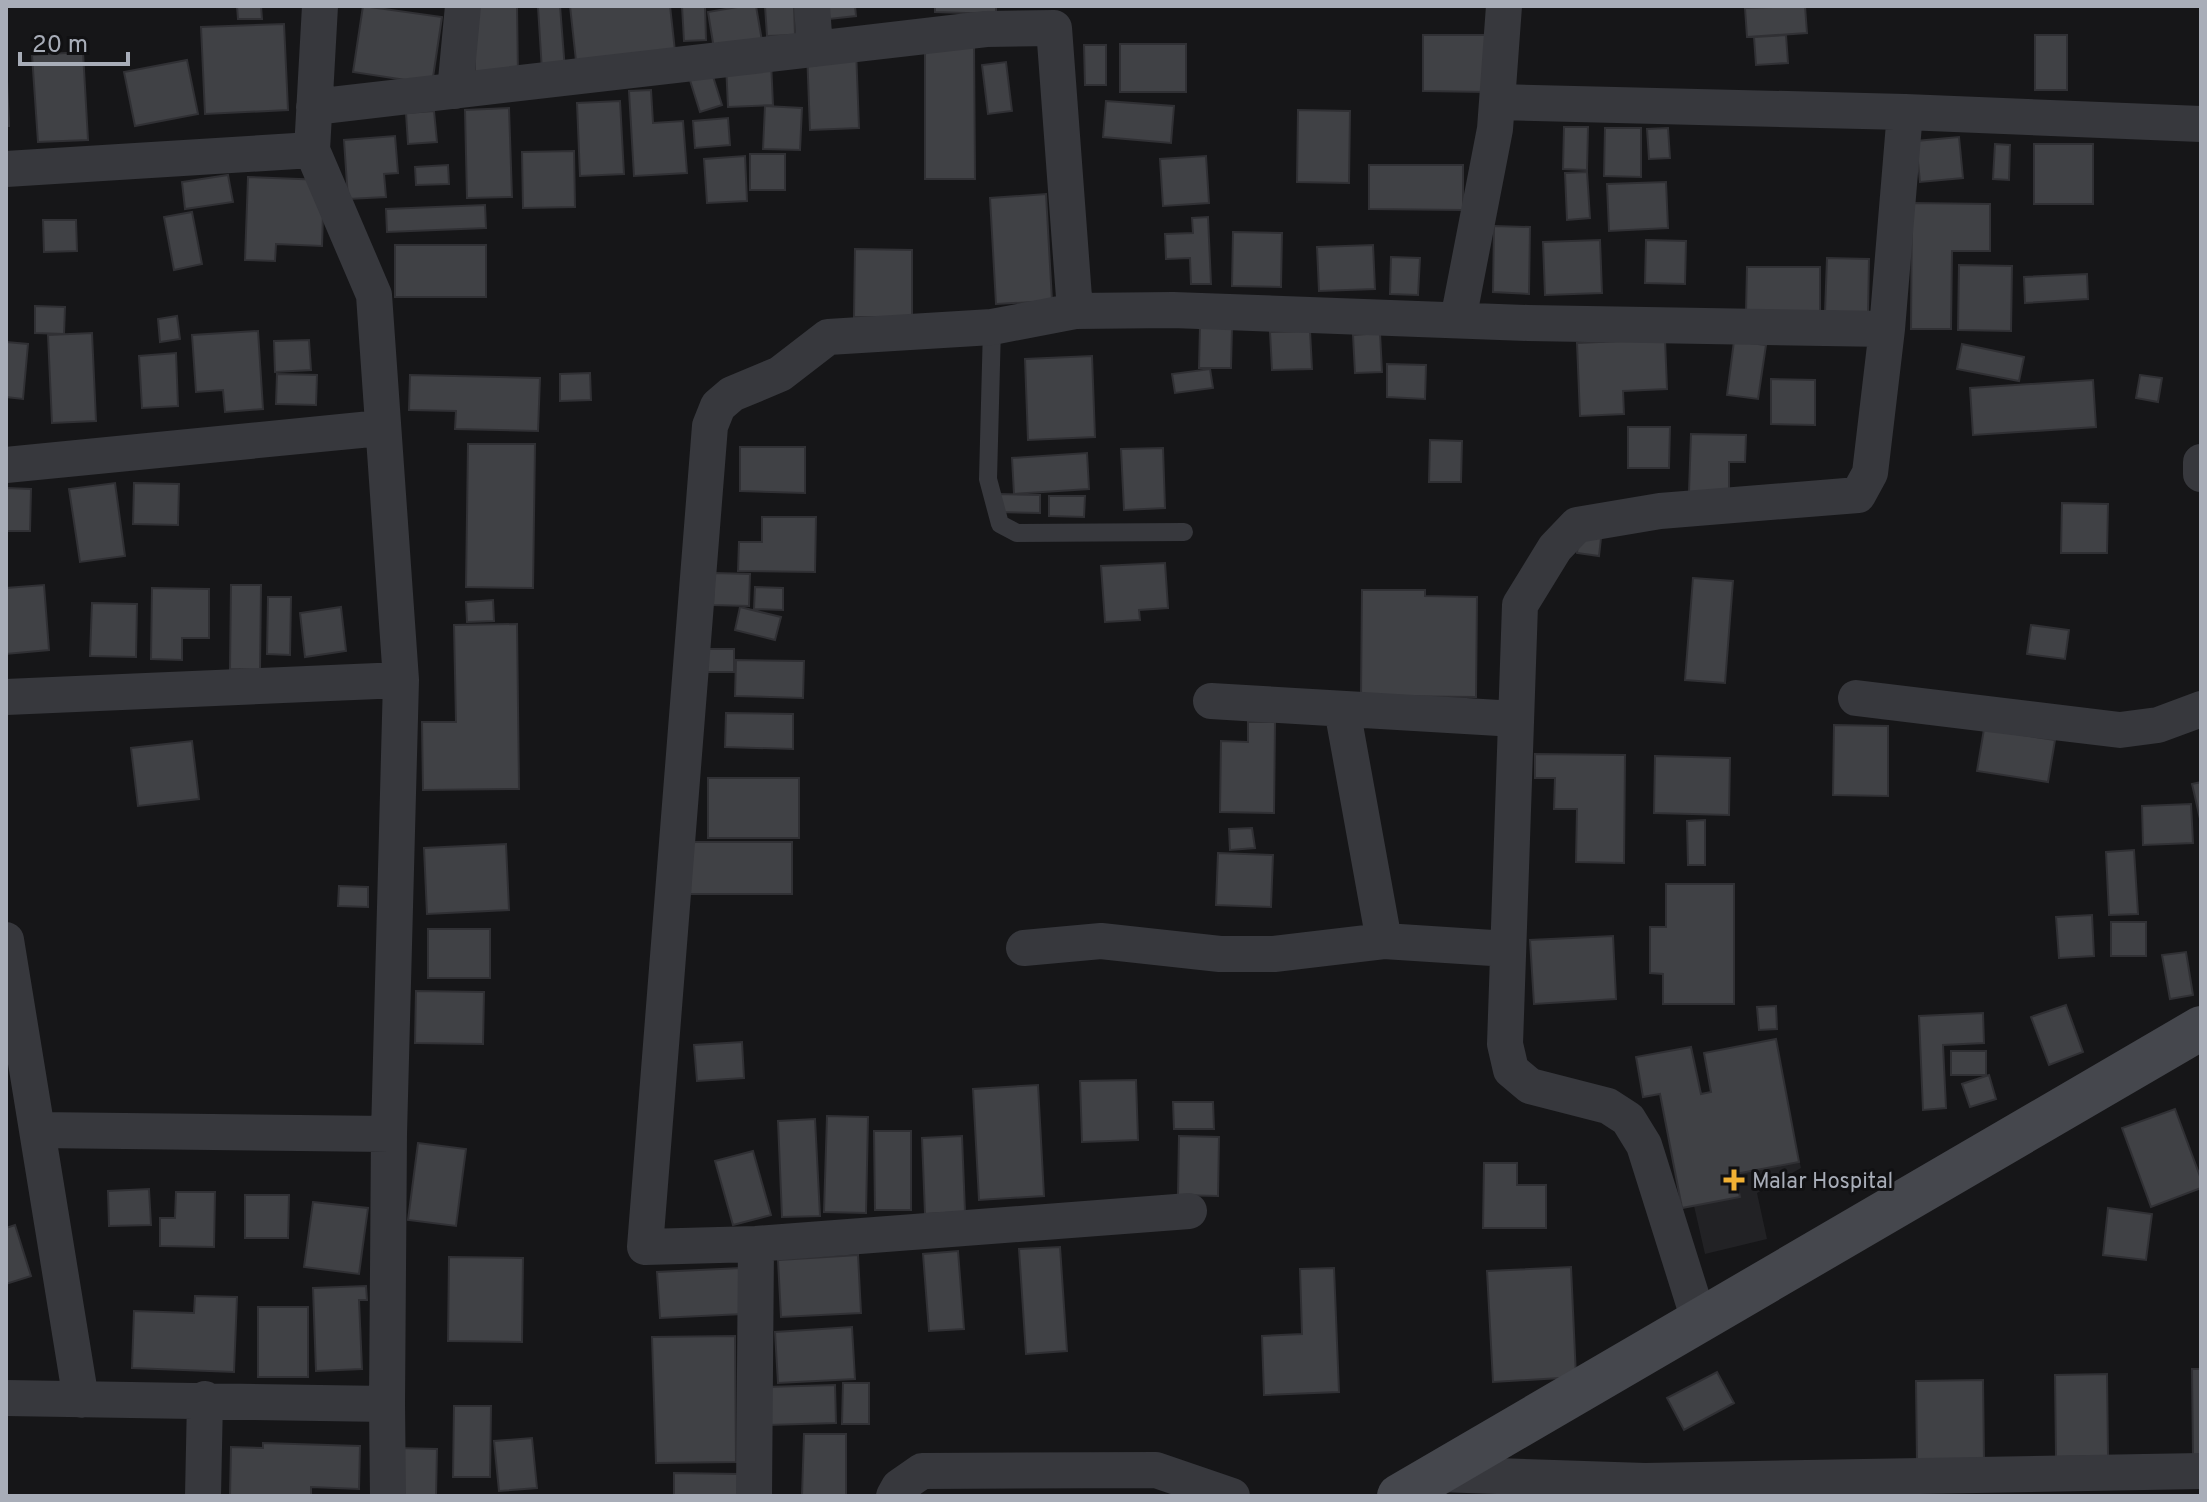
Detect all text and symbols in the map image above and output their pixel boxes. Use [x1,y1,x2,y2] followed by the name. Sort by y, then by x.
[20,16,128,66] scale bar
[32,31,88,61] text: 20 m
[1723,1169,1745,1191] marker: Malar Hospital
[1752,1169,1893,1196] place label: Malar Hospital

